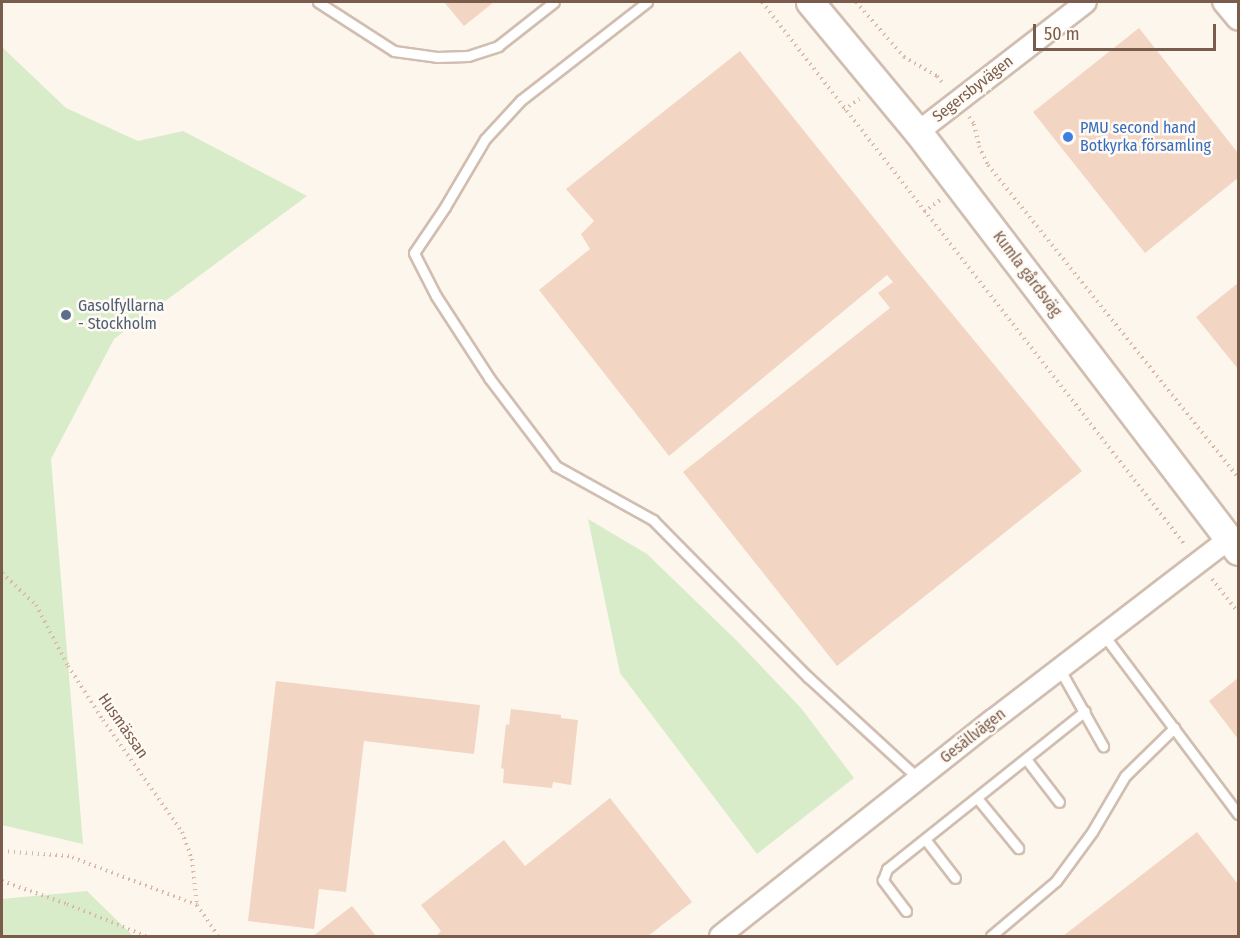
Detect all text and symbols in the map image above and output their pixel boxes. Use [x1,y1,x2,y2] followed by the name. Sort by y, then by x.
[1036,12,1219,50] scale bar
[1044,23,1080,45] text: 50 m
[929,52,1017,126] street label: Segersbyvägen
[1080,118,1211,156] place label: PMU second hand Botkyrka församling
[1061,130,1075,144] marker: PMU second hand Botkyrka församling
[989,227,1065,321] street label: Kumla gårdsväg
[78,296,164,334] place label: Gasolfyllarna - Stockholm
[59,308,73,322] marker: Gasolfyllarna - Stockholm
[94,690,152,762] street label: Husmässan
[936,704,1010,768] street label: Gesällvägen

